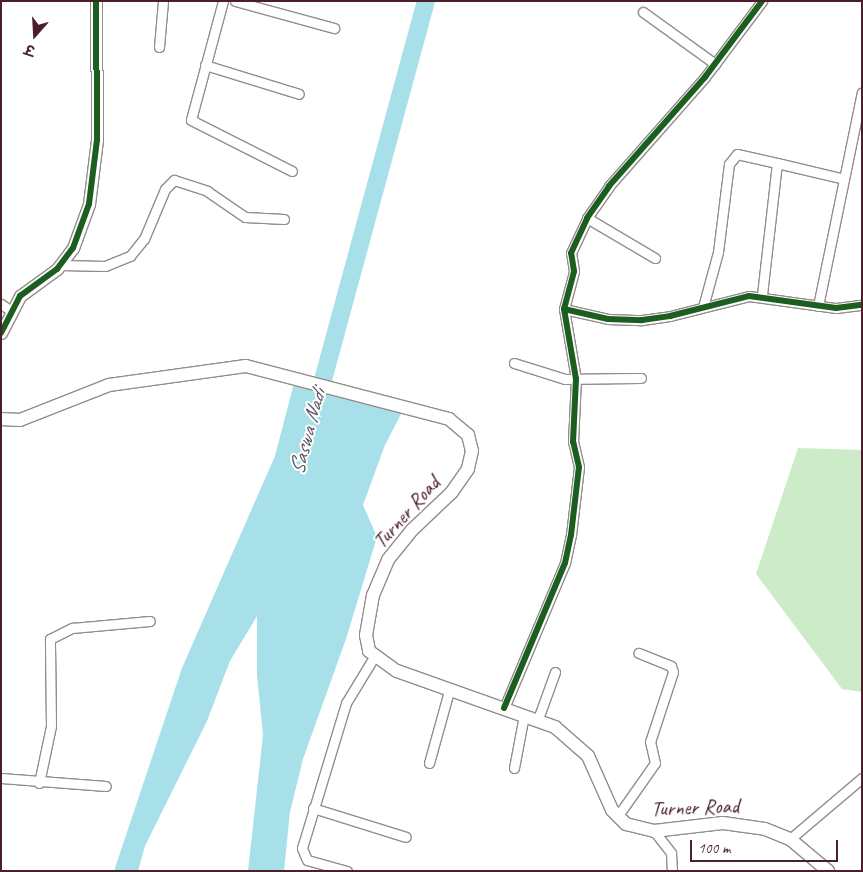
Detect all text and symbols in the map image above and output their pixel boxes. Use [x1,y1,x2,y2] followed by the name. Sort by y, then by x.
[10,10,60,60] north arrow
[23,40,37,59] text: उ
[284,386,332,478] water label: Saswa Nadi
[367,471,445,553] street label: Turner Road
[651,793,739,821] street label: Turner Road
[693,830,840,862] scale bar
[698,839,730,858] text: 100 m

